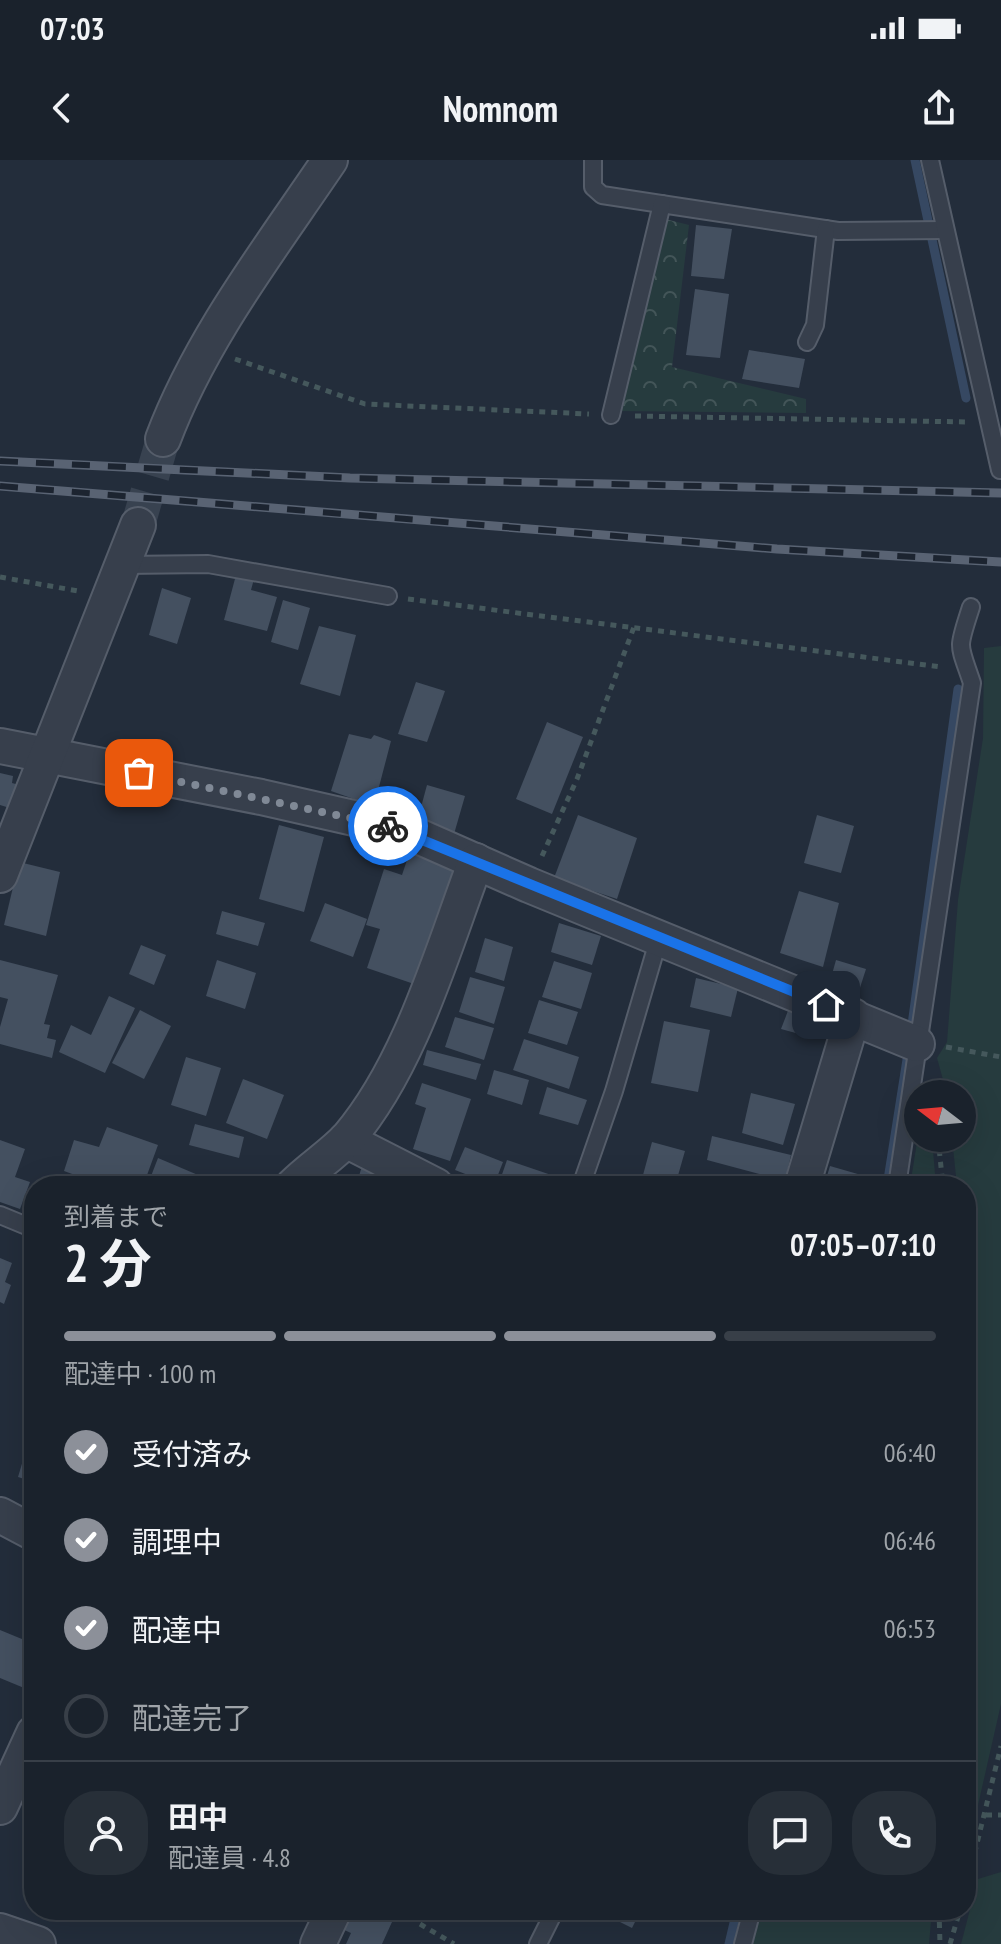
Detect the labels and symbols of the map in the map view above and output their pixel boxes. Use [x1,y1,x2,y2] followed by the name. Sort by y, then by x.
[105,739,173,807] pin
[348,786,428,866] courier
[792,971,860,1039] pin
[904,1080,976,1152] north arrow

